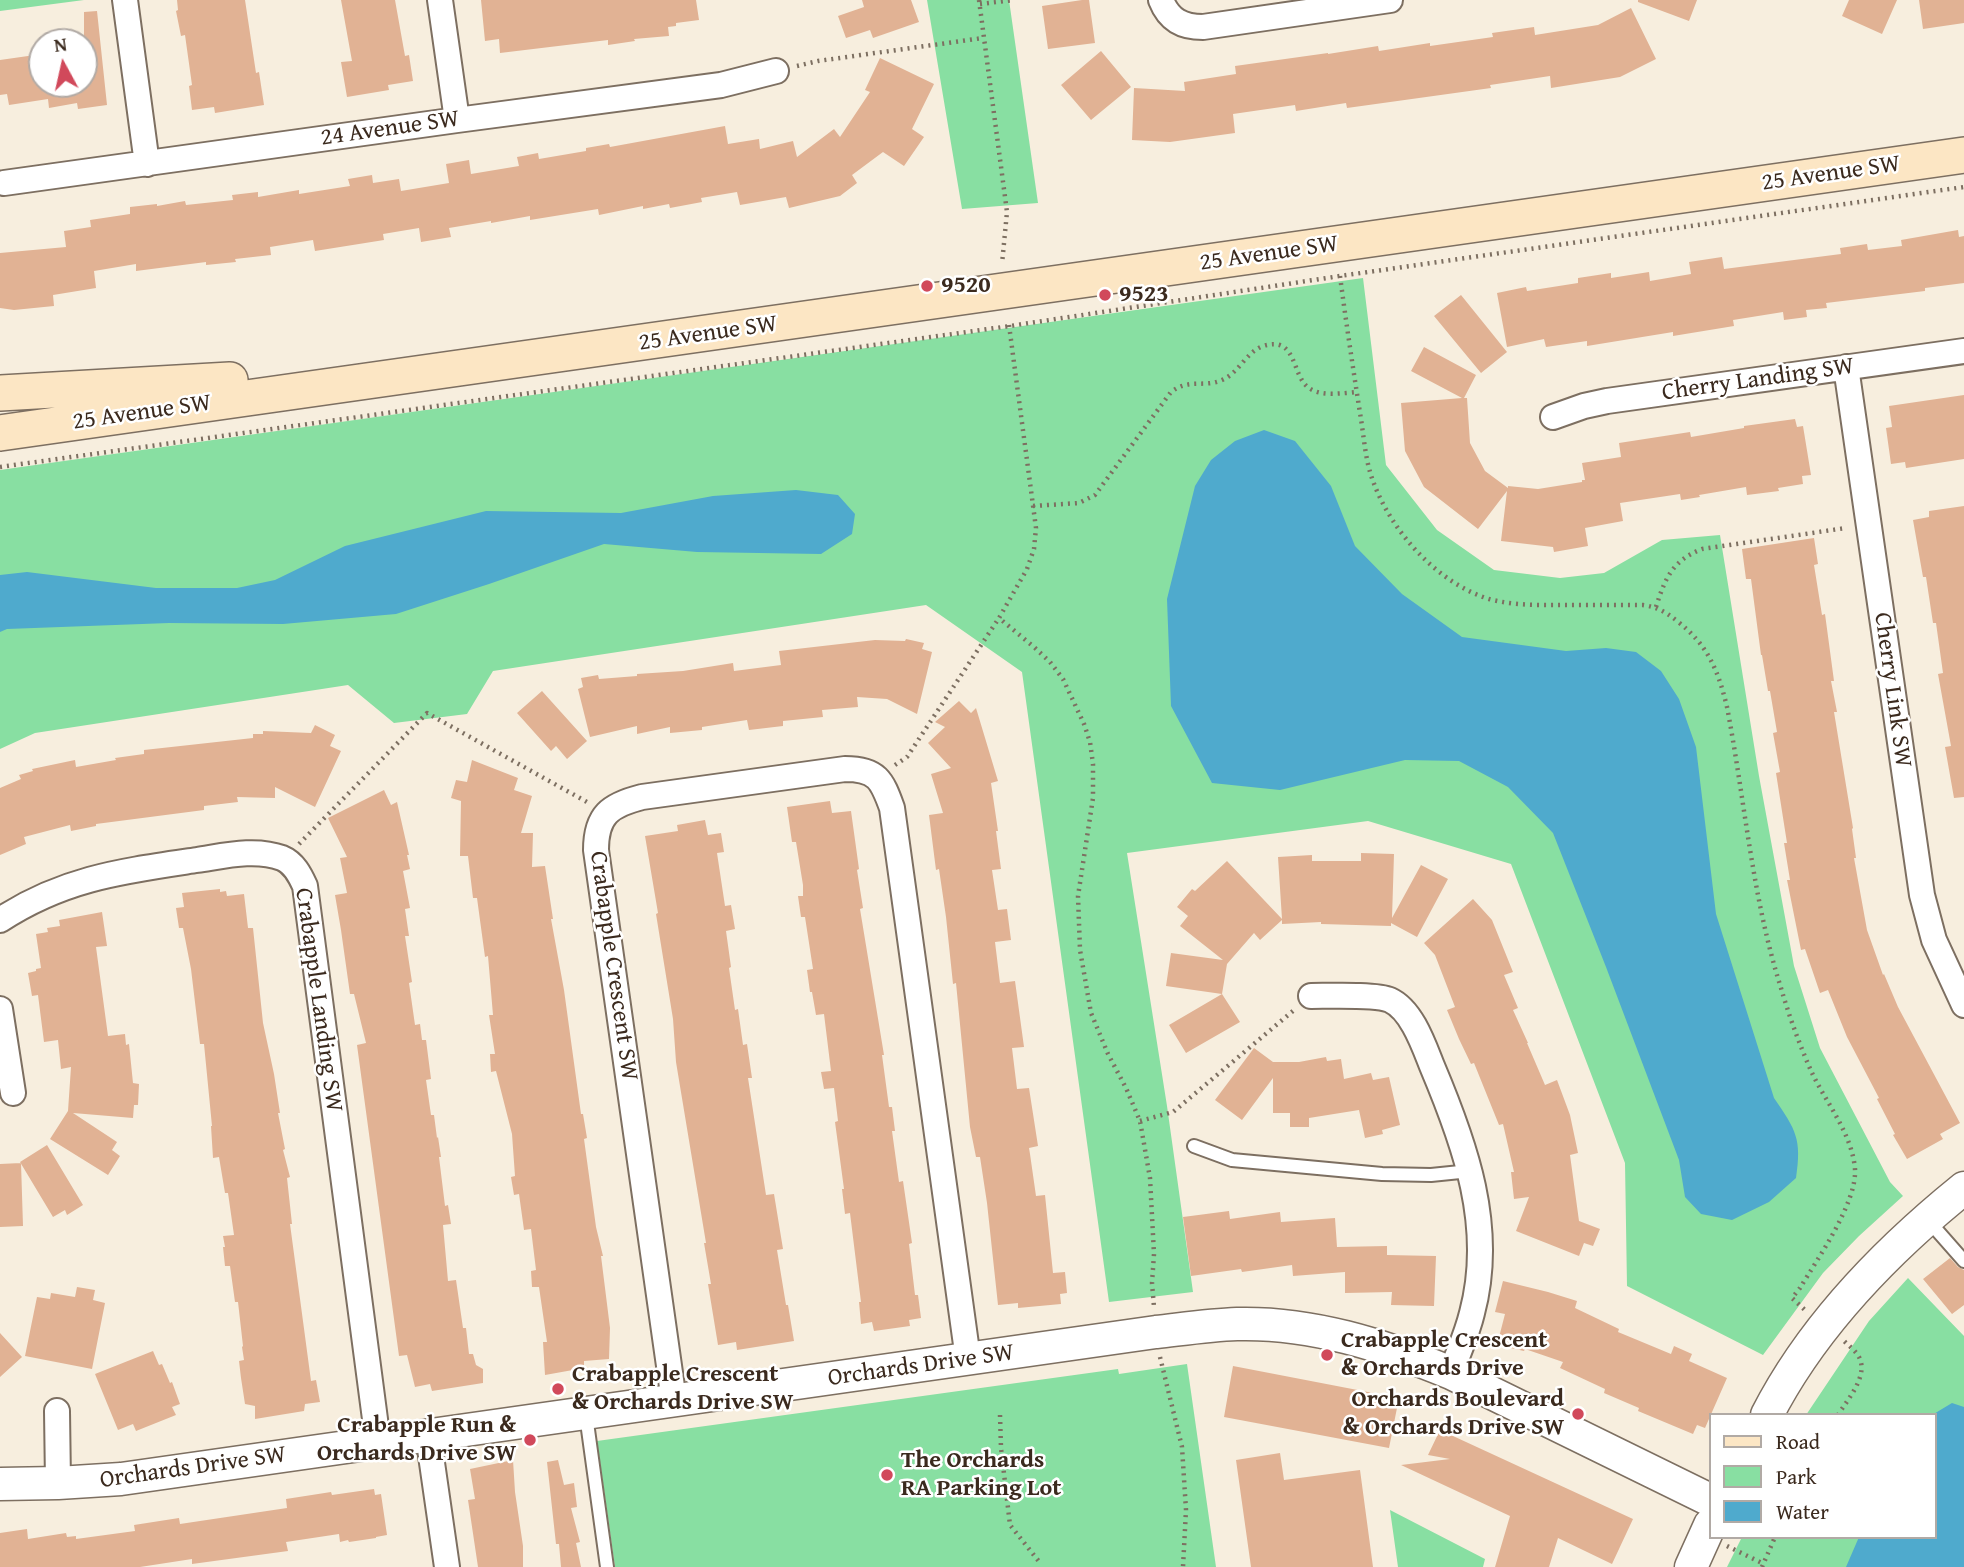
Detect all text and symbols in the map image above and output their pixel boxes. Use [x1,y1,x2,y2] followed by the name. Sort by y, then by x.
[28,28,98,98] north arrow
[52,29,69,59] text: N
[319,105,461,153] street label: 24 Avenue SW
[1760,150,1902,198] street label: 25 Avenue SW
[1198,230,1340,278] street label: 25 Avenue SW
[941,272,991,300] place label: 9520
[919,278,935,294] marker: 9520
[1119,281,1169,309] place label: 9523
[1097,287,1113,303] marker: 9523
[637,310,779,358] street label: 25 Avenue SW
[1660,352,1856,408] street label: Cherry Landing SW
[71,389,213,437] street label: 25 Avenue SW
[1867,611,1917,769] street label: Cherry Link SW
[583,849,643,1083] street label: Crabapple Crescent SW
[288,886,348,1114] street label: Crabapple Landing SW
[1341,1327,1547,1383] place label: Crabapple Crescent & Orchards Drive
[826,1339,1016,1393] street label: Orchards Drive SW
[1319,1347,1335,1363] marker: Crabapple Crescent & Orchards Drive
[572,1361,793,1417] place label: Crabapple Crescent & Orchards Drive SW
[550,1381,566,1397] marker: Crabapple Crescent & Orchards Drive SW
[1343,1386,1564,1442] place label: Orchards Boulevard & Orchards Drive SW
[1570,1406,1586,1422] marker: Orchards Boulevard & Orchards Drive SW
[317,1412,516,1468] place label: Crabapple Run & Orchards Drive SW
[1708,1413,1936,1539] legend
[1776,1426,1820,1457] text: Road
[522,1432,538,1448] marker: Crabapple Run & Orchards Drive SW
[98,1441,288,1495] street label: Orchards Drive SW
[901,1447,1061,1503] place label: The Orchards RA Parking Lot
[1776,1461,1817,1492] text: Park
[879,1467,895,1483] marker: The Orchards RA Parking Lot
[1776,1496,1829,1527] text: Water

